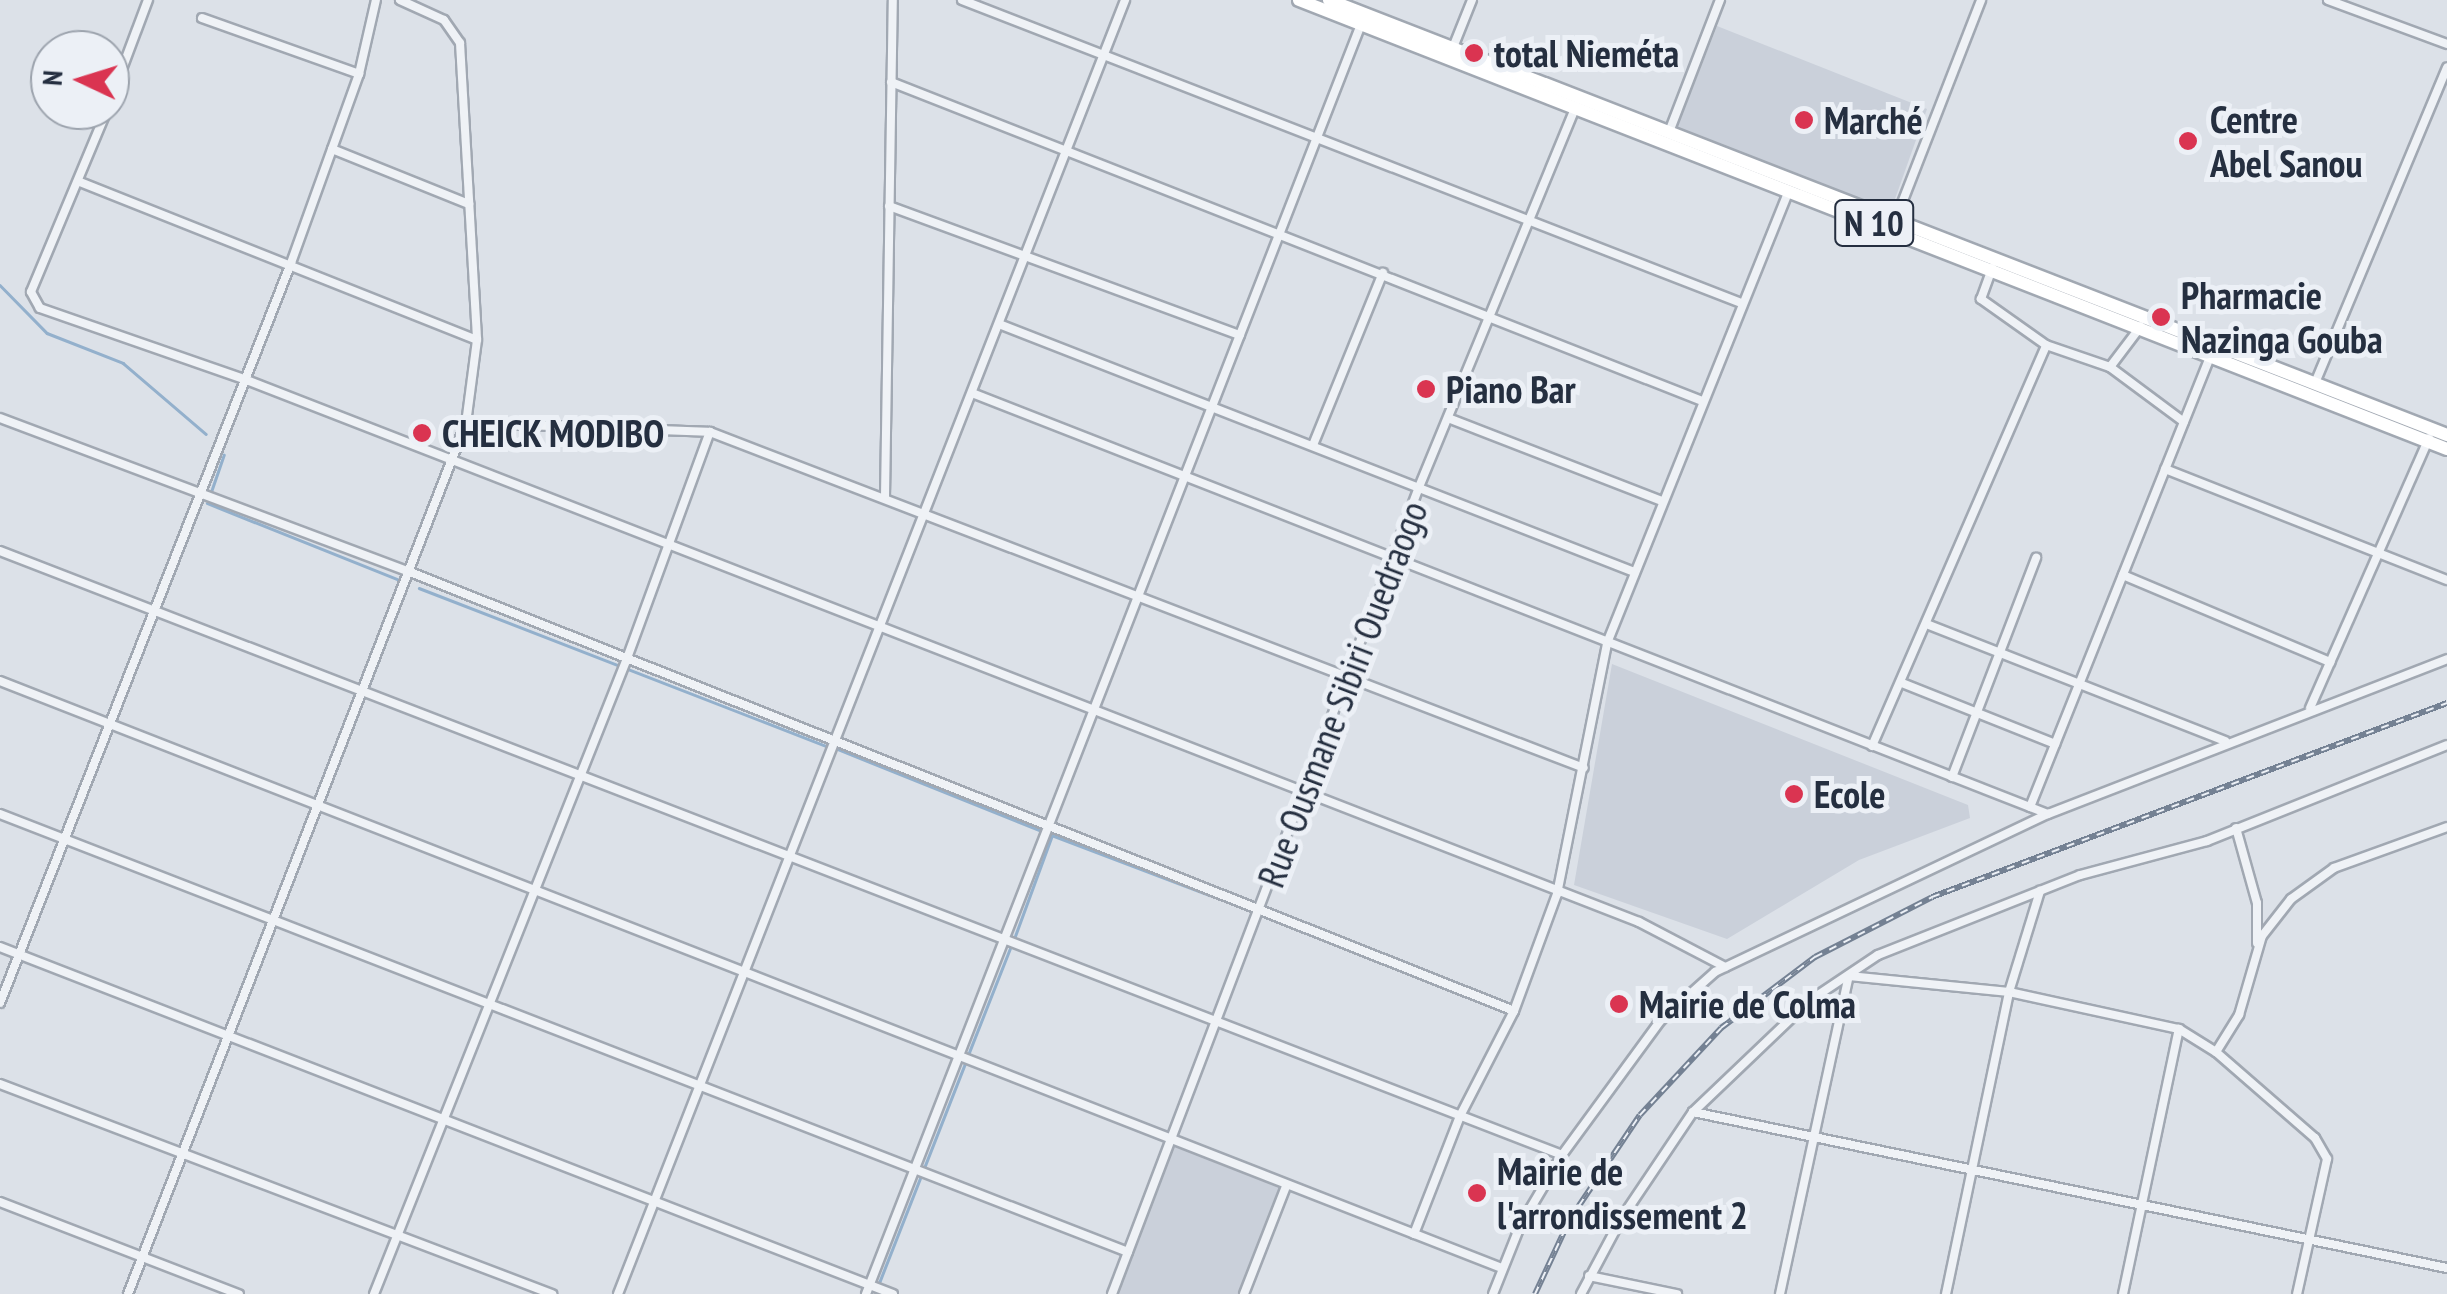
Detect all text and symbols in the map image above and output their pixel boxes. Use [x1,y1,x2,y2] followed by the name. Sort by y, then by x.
[30,30,130,130] north arrow
[1494,30,1679,76] place label: total Nieméta
[1463,42,1485,64] marker: total Nieméta
[33,69,71,87] text: N
[2210,96,2362,185] place label: Centre Abel Sanou
[1824,97,1923,143] place label: Marché
[1793,109,1815,131] marker: Marché
[2175,128,2201,154] marker: Centre Abel Sanou
[1834,193,1914,253] road number: N 10
[2181,272,2383,362] place label: Pharmacie Nazinga Gouba
[2150,306,2172,328] marker: Pharmacie Nazinga Gouba
[1446,366,1576,412] place label: Piano Bar
[1415,378,1437,400] marker: Piano Bar
[442,410,665,456] place label: CHEICK MODIBO
[411,422,433,444] marker: CHEICK MODIBO
[1247,495,1437,893] street label: Rue Ousmane Sibiri Ouedraogo
[1814,771,1886,817] place label: Ecole
[1783,783,1805,805] marker: Ecole
[1639,981,1856,1027] place label: Mairie de Colma
[1608,993,1630,1015] marker: Mairie de Colma
[1497,1148,1748,1238] place label: Mairie de l'arrondissement 2
[1466,1182,1488,1204] marker: Mairie de l'arrondissement 2

